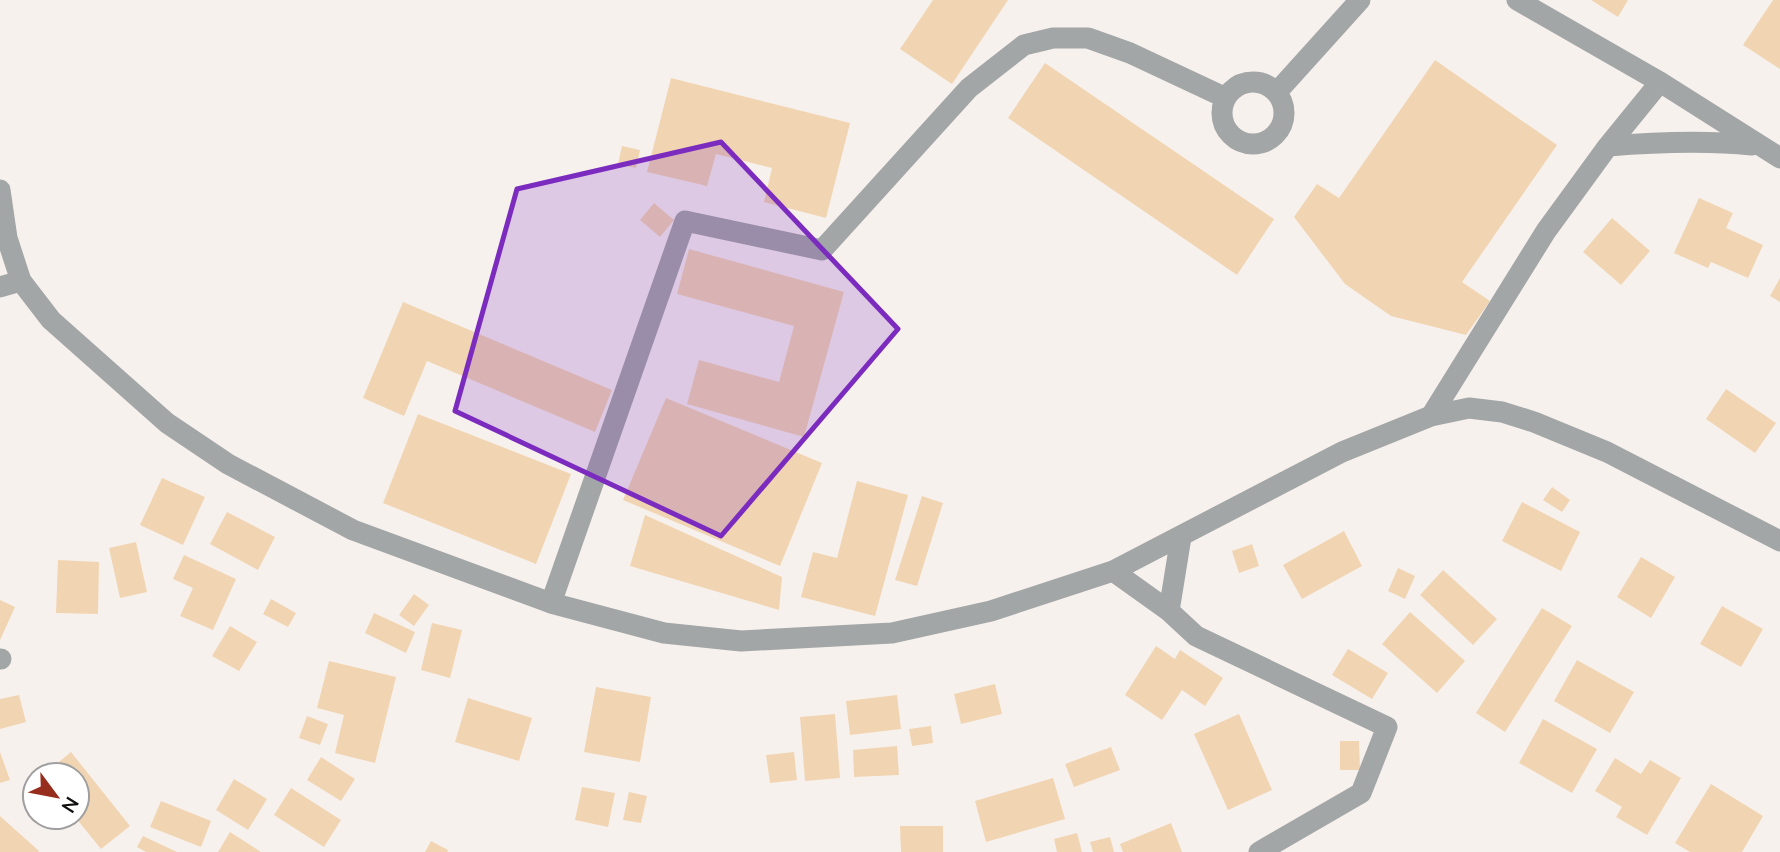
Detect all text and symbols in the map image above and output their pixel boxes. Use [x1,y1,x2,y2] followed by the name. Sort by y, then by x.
[21,761,91,831] north arrow
[55,792,84,817] text: N

